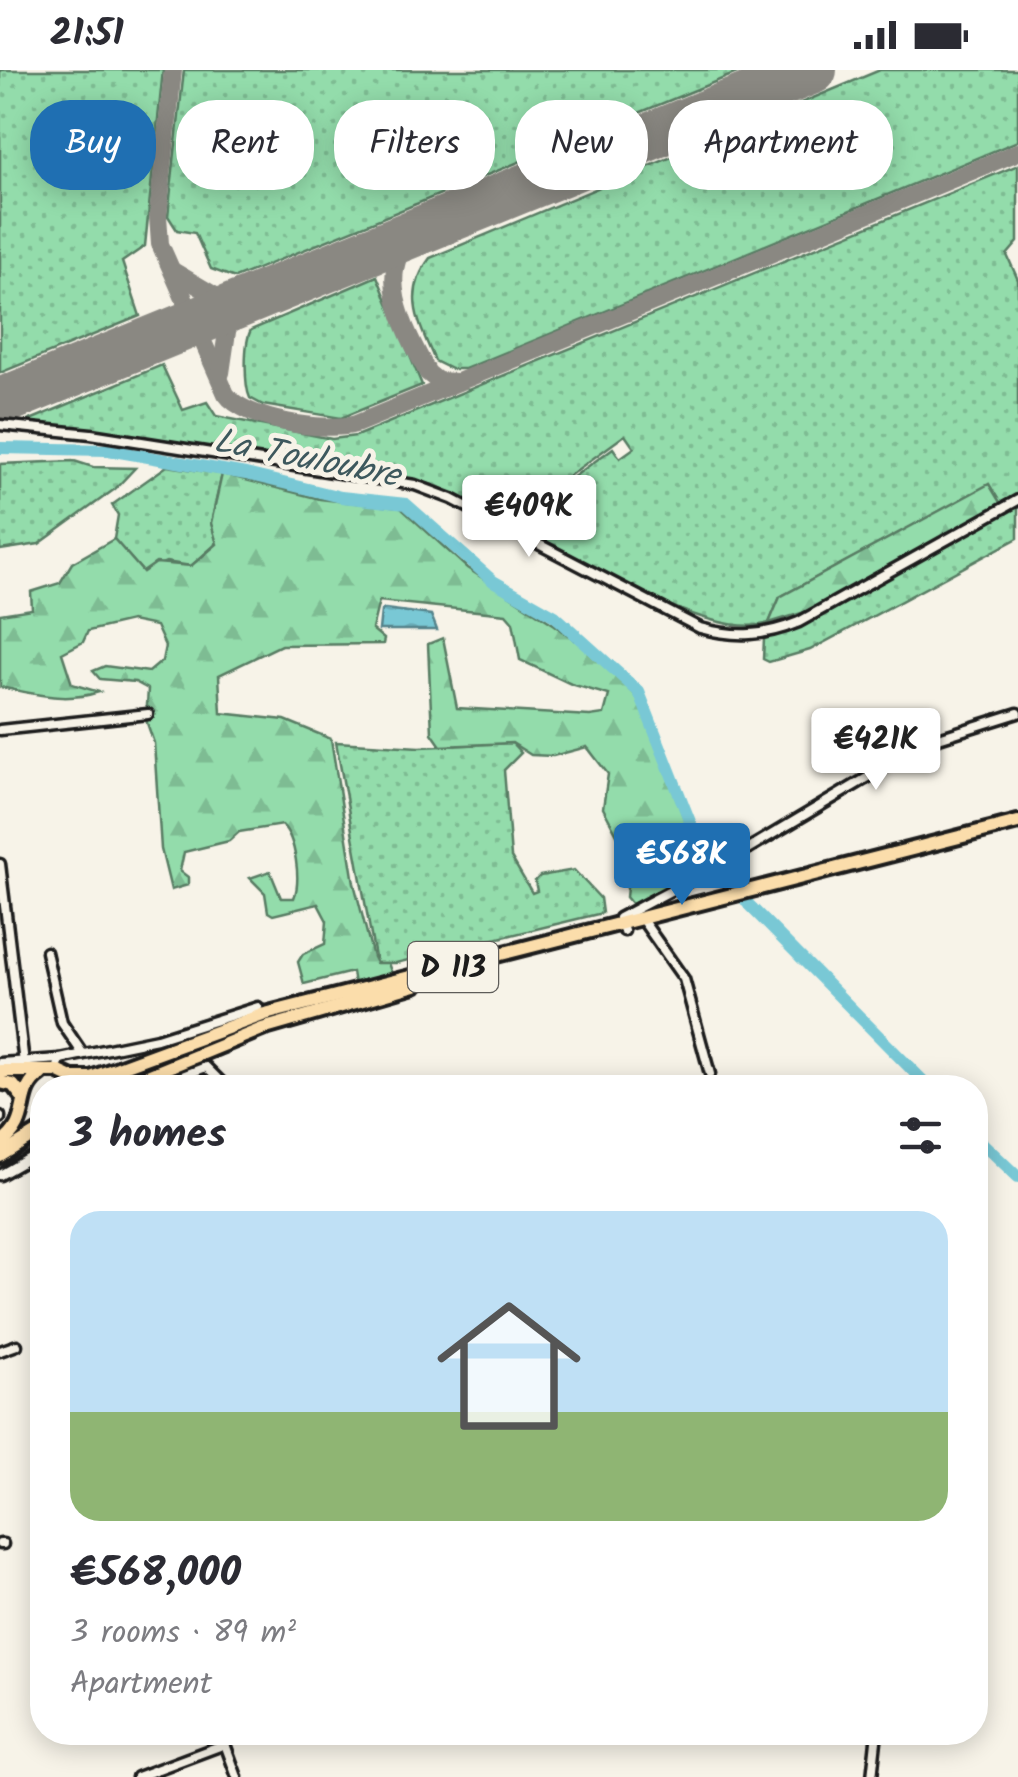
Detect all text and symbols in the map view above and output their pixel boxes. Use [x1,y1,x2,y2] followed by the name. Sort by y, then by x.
[50,5,124,65] text: 21:51
[30,100,156,190] chip: Buy
[176,100,314,190] chip: Rent
[334,100,495,190] chip: Filters
[515,100,648,190] chip: New
[668,100,893,190] chip: Apartment
[209,415,407,506] water label: La Touloubre
[459,475,599,560] pin: €409K
[484,482,574,533] text: €409K
[806,708,946,793] pin: €421K
[833,715,919,766] text: €421K
[612,823,752,908] pin: €568K
[636,830,728,881] text: €568K
[408,942,498,992] road number: D 113
[70,1102,226,1169] text: 3 homes
[893,1108,948,1163] icon: filters
[419,1276,599,1456] icon: home
[70,1541,241,1608] text: €568,000
[70,1608,296,1659] text: 3 rooms · 89 m²
[70,1659,212,1710] text: Apartment

